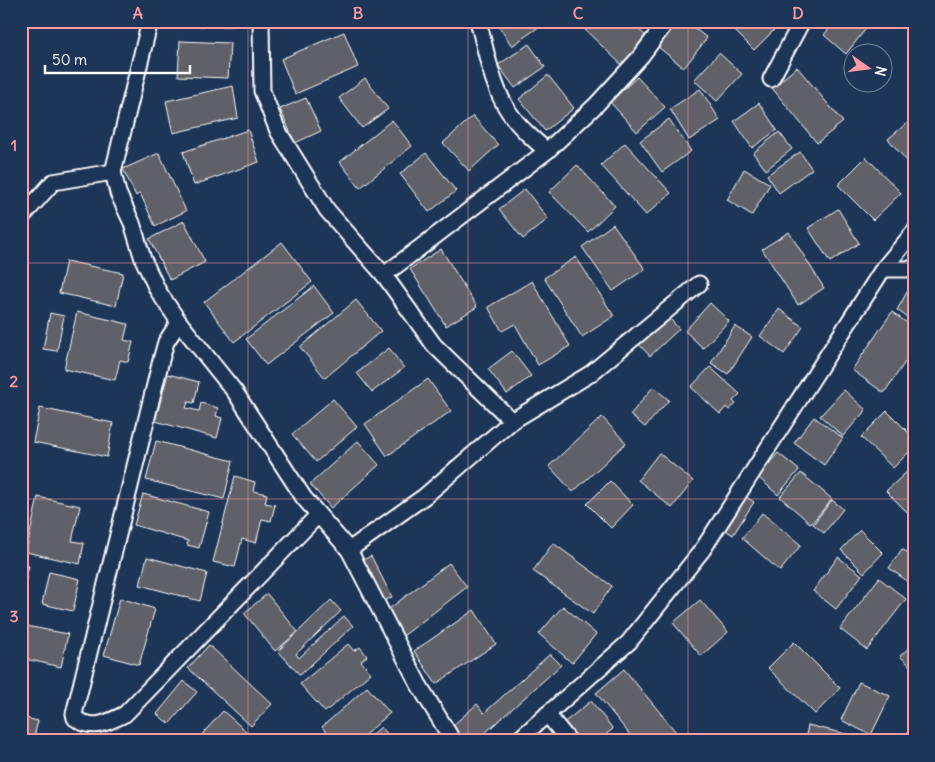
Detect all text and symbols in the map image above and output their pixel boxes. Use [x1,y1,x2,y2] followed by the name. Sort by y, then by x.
[133,3,143,23] text: A
[353,3,364,23] text: B
[573,3,584,23] text: C
[792,3,804,23] text: D
[45,42,190,74] scale bar
[842,42,892,92] north arrow
[52,50,87,69] text: 50 m
[871,64,891,78] text: N
[11,135,17,155] text: 1
[10,371,19,391] text: 2
[9,606,19,626] text: 3

